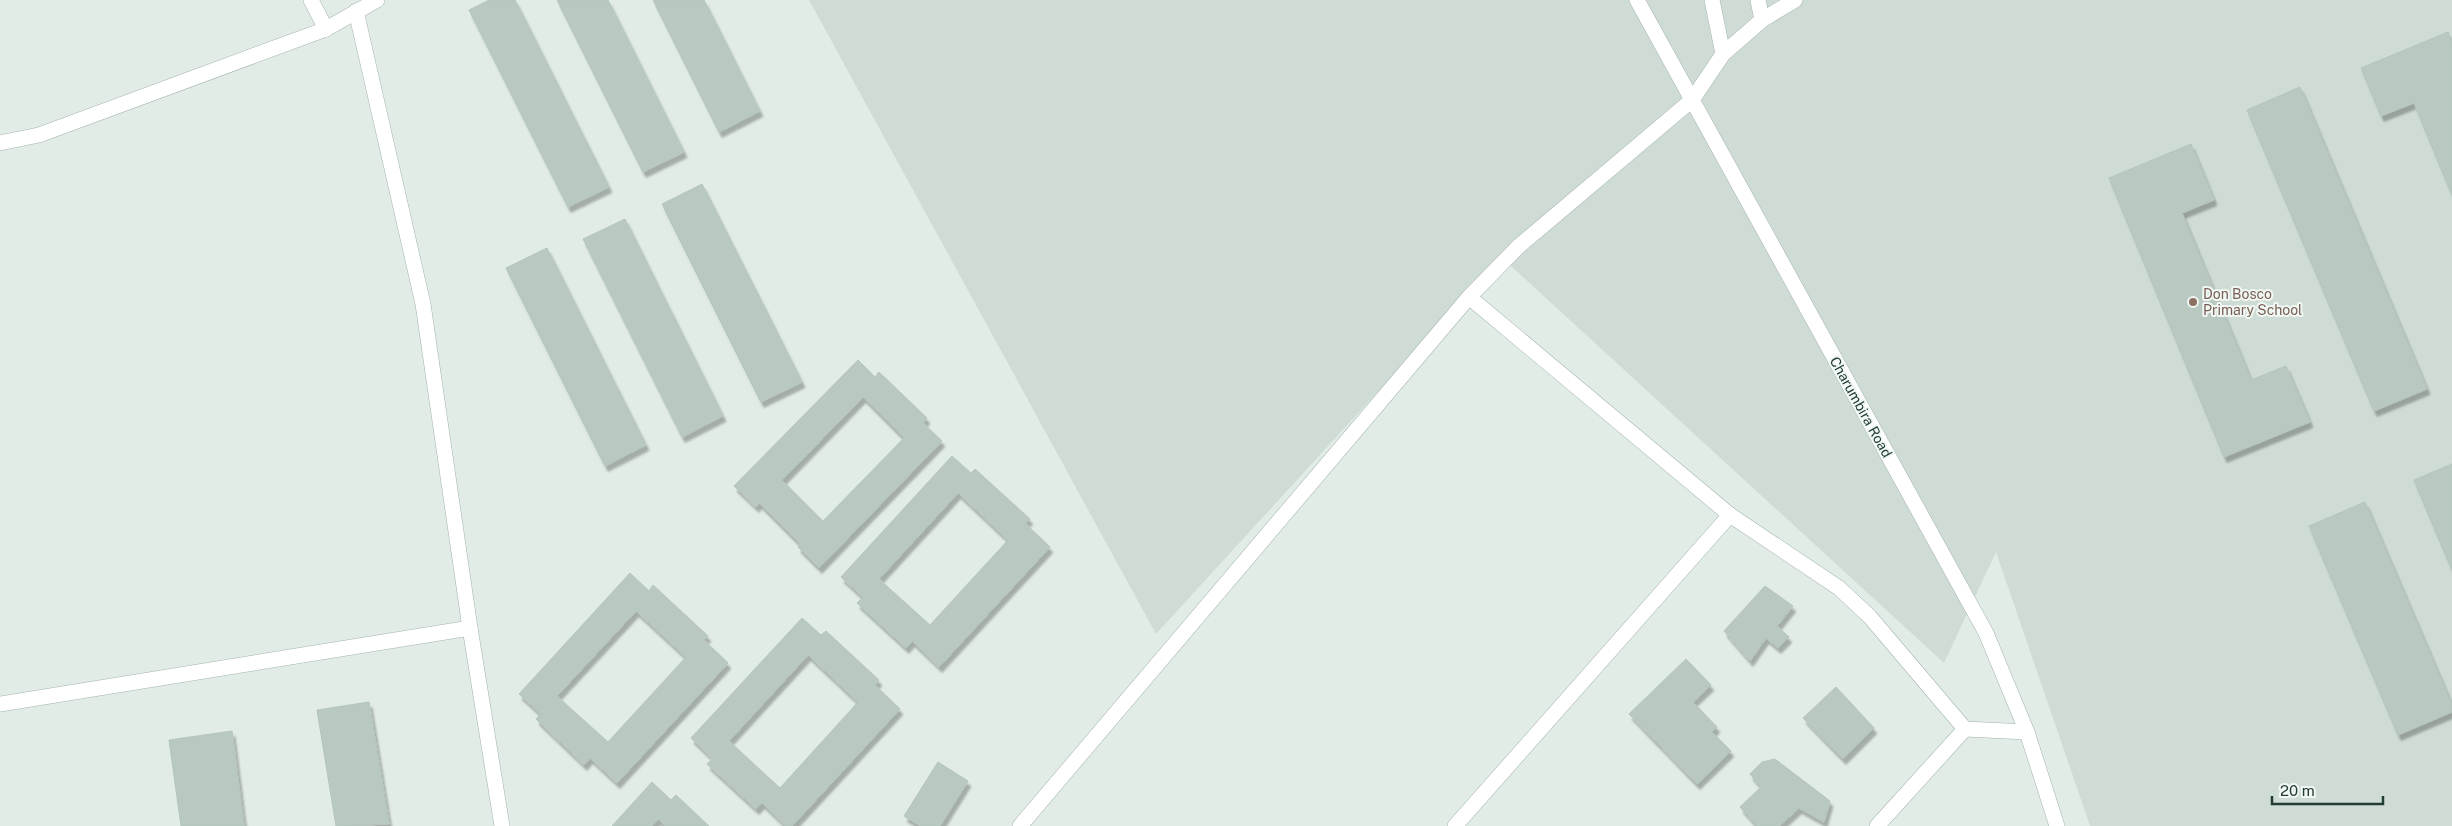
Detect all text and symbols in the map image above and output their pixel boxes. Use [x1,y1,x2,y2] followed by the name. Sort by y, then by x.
[2203,286,2302,318] place label: Don Bosco Primary School
[2187,296,2199,308] marker: Don Bosco Primary School
[1827,354,1895,460] street label: Charumbira Road
[2272,774,2383,806] scale bar
[2280,782,2315,799] text: 20 m

